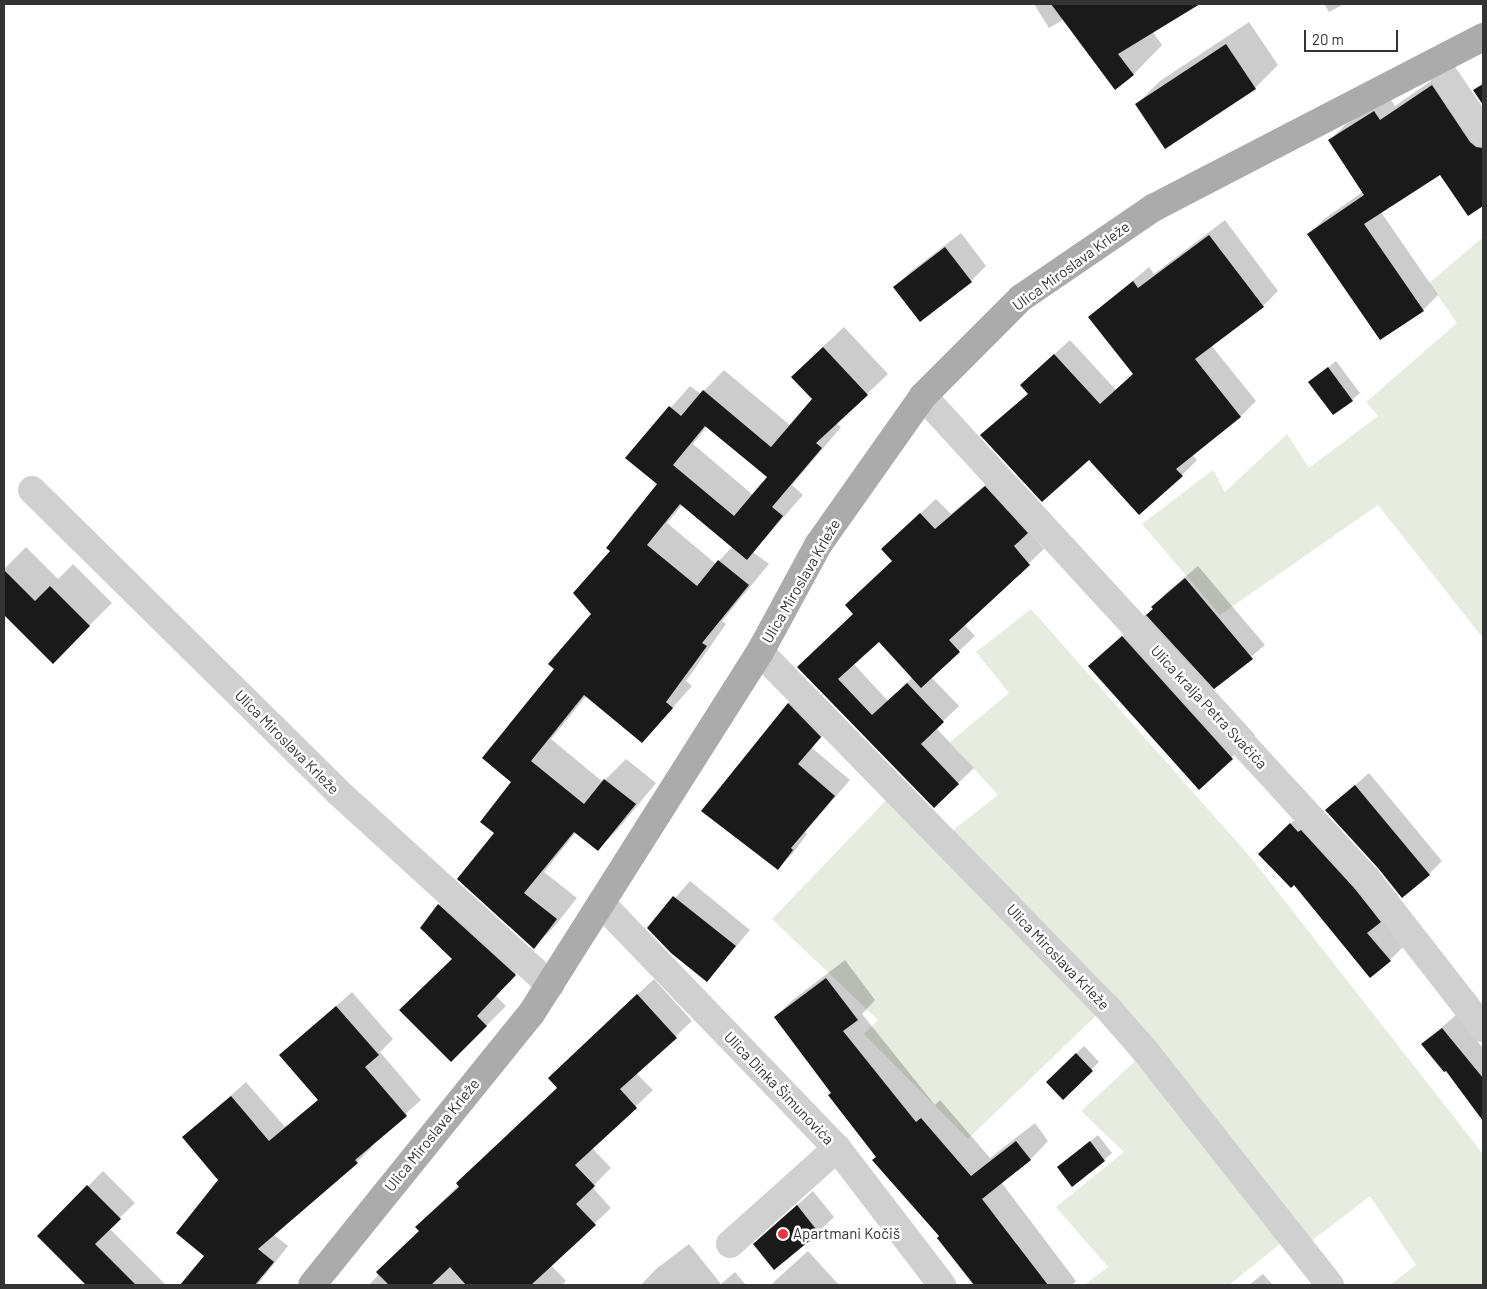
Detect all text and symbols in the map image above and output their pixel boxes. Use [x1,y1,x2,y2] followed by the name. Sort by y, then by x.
[1307,20,1401,52] scale bar
[1312,30,1344,48] text: 20 m
[1009,218,1133,314] street label: Ulica Miroslava Krleže
[758,516,844,646] street label: Ulica Miroslava Krleže
[1147,641,1271,773] street label: Ulica kralja Petra Svačića
[231,686,343,798] street label: Ulica Miroslava Krleže
[1003,900,1113,1014] street label: Ulica Miroslava Krleže
[720,1028,838,1148] street label: Ulica Dinka Šimunovića
[381,1075,483,1195] street label: Ulica Miroslava Krleže
[793,1225,900,1243] place label: Apartmani Kočiš
[777,1228,789,1240] marker: Apartmani Kočiš

